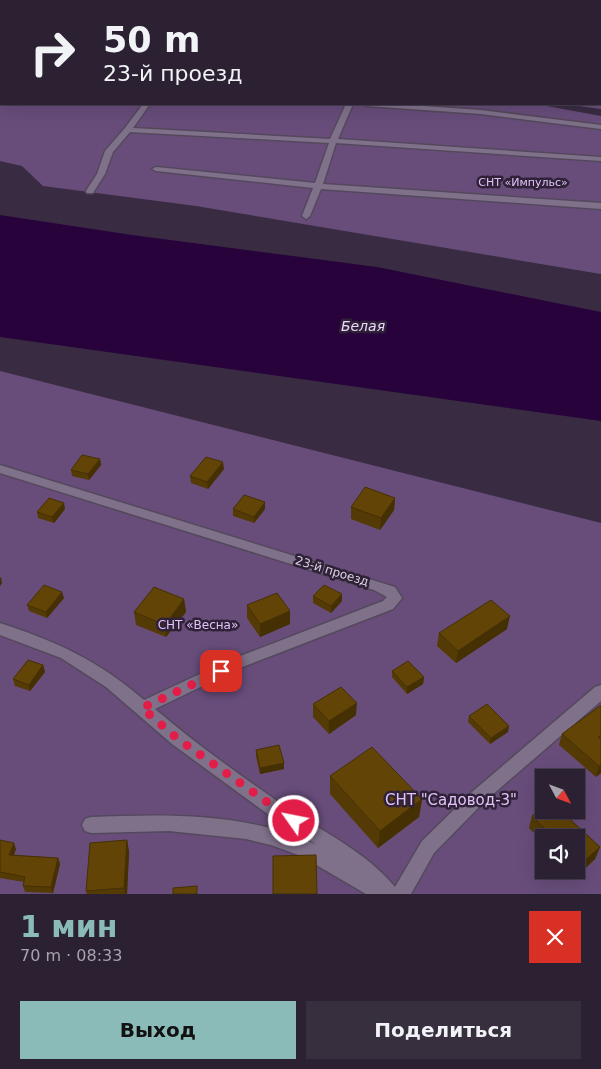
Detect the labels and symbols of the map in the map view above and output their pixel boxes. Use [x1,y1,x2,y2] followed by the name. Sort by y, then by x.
[478,176,568,189] park label: СНТ «Импульс»
[341,318,385,334] water label: Белая
[294,553,370,589] street label: 23-й проезд
[158,618,238,632] park label: СНТ «Весна»
[200,650,242,692] pin
[535,769,585,819] north arrow
[385,791,517,809] park label: СНТ "Садовод-3"
[267,794,319,846] position arrow

